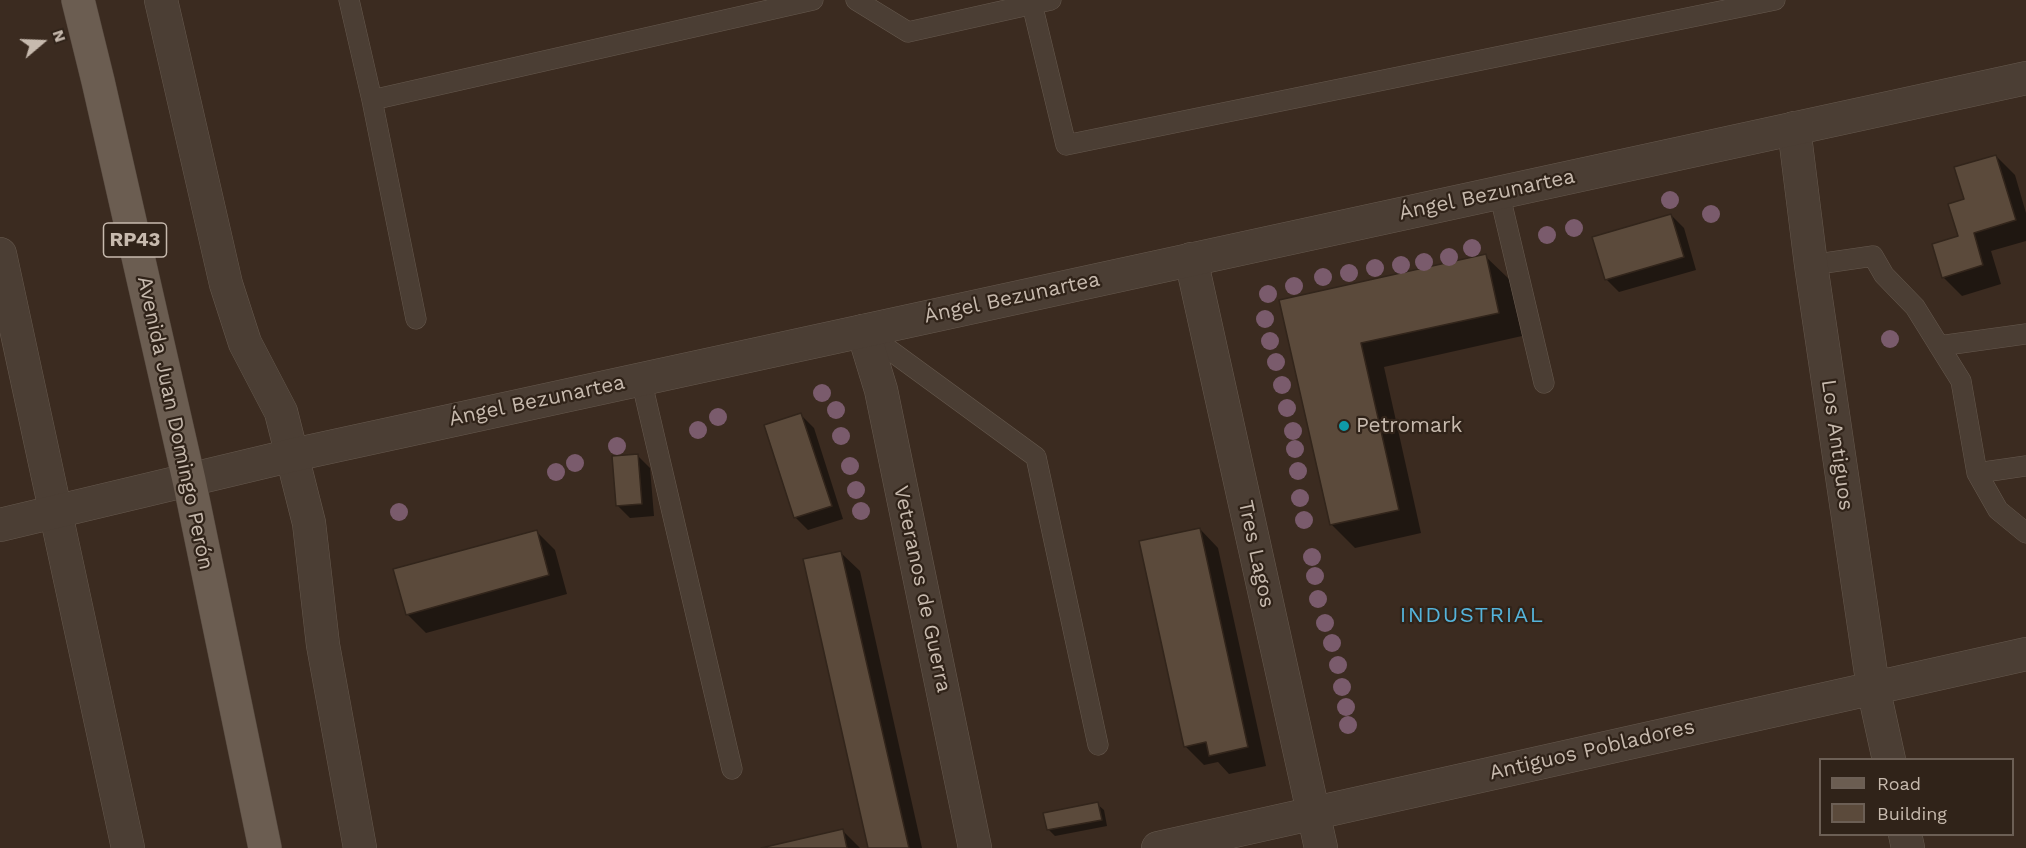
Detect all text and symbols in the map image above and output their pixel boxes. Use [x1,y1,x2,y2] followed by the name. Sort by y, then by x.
[12,12,72,72] north arrow
[49,27,70,45] text: N
[1397,164,1577,226] street label: Ángel Bezunartea
[104,223,166,257] road number: RP43
[922,267,1102,329] street label: Ángel Bezunartea
[132,274,218,572] street label: Avenida Juan Domingo Perón
[447,370,627,432] street label: Ángel Bezunartea
[1815,378,1859,512] street label: Los Antiguos
[1356,413,1462,439] place label: Petromark
[1337,419,1351,433] marker: Petromark
[888,483,956,695] street label: Veteranos de Guerra
[1232,498,1280,610] street label: Tres Lagos
[1400,603,1544,629] district label: INDUSTRIAL
[1487,714,1697,786] street label: Antiguos Pobladores
[1819,758,2014,836] legend
[1877,773,1921,794] text: Road
[1877,803,1947,824] text: Building

